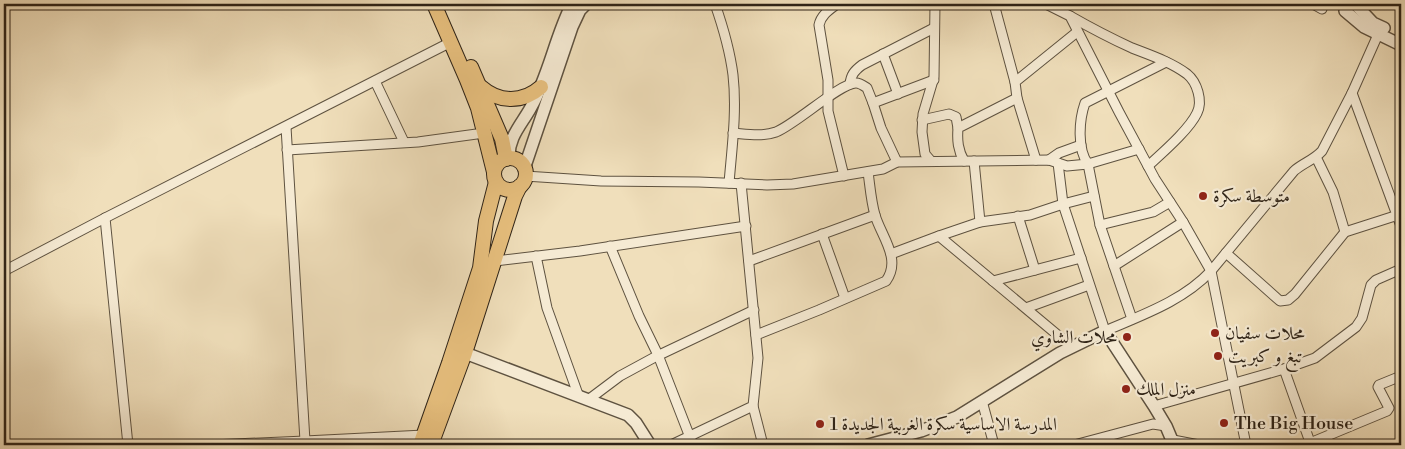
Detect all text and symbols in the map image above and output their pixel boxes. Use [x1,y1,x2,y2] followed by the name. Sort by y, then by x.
[1213,185,1290,208] place label: متوسطة سكرة
[1197,190,1209,202] marker: متوسطة سكرة
[1225,322,1305,345] place label: محلات سفيان
[1031,326,1117,352] place label: محلات الشاوي
[1209,327,1221,339] marker: محلات سفيان
[1121,331,1133,343] marker: محلات الشاوي
[1228,345,1303,372] place label: تبغ و كبريت
[1212,350,1224,362] marker: تبغ و كبريت
[1136,378,1196,401] place label: منزل الملك
[1120,383,1132,395] marker: منزل الملك
[1234,412,1353,435] place label: The Big House
[830,413,1057,436] place label: المدرسة الاساسية سكرة الغربية الجديدة 1
[1218,417,1230,429] marker: The Big House
[814,418,826,430] marker: المدرسة الاساسية سكرة الغربية الجديدة 1

